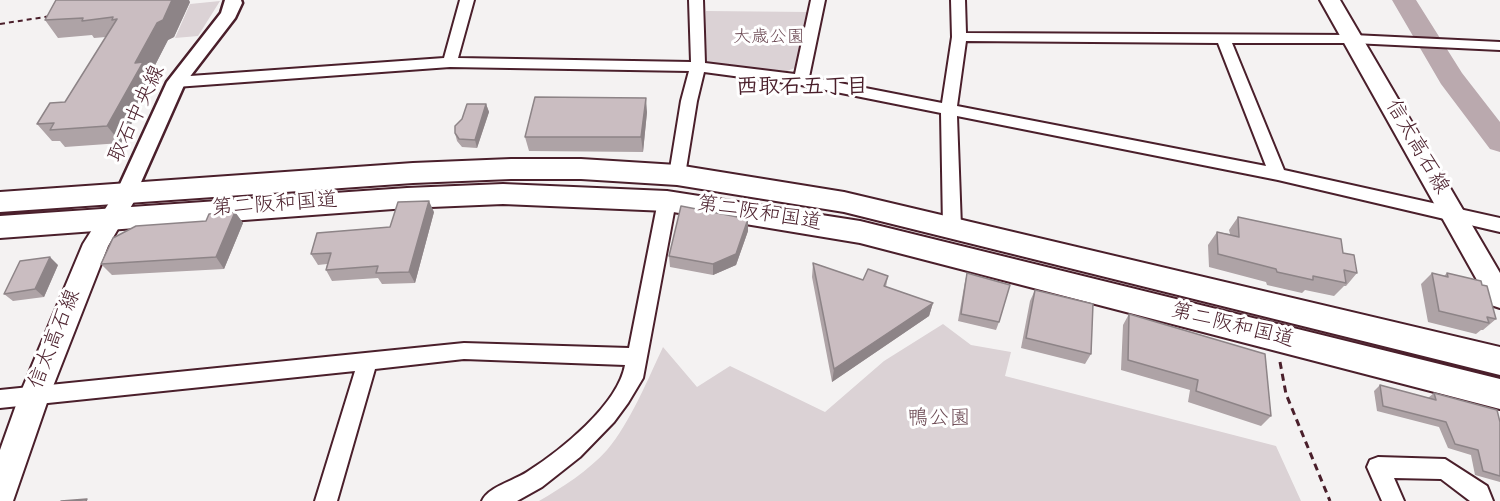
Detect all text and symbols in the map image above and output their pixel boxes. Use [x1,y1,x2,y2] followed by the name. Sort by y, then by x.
[733,29,805,51] park label: 大歳公園
[105,62,173,168] street label: 取石中央線
[736,77,868,103] district label: 西取石五丁目
[1378,96,1452,200] street label: 信太高石線
[211,190,339,224] street label: 第二阪和国道
[695,194,823,238] street label: 第二阪和国道
[26,287,88,393] street label: 信太高石線
[1168,301,1296,355] street label: 第二阪和国道
[908,408,970,434] park label: 鴨公園

